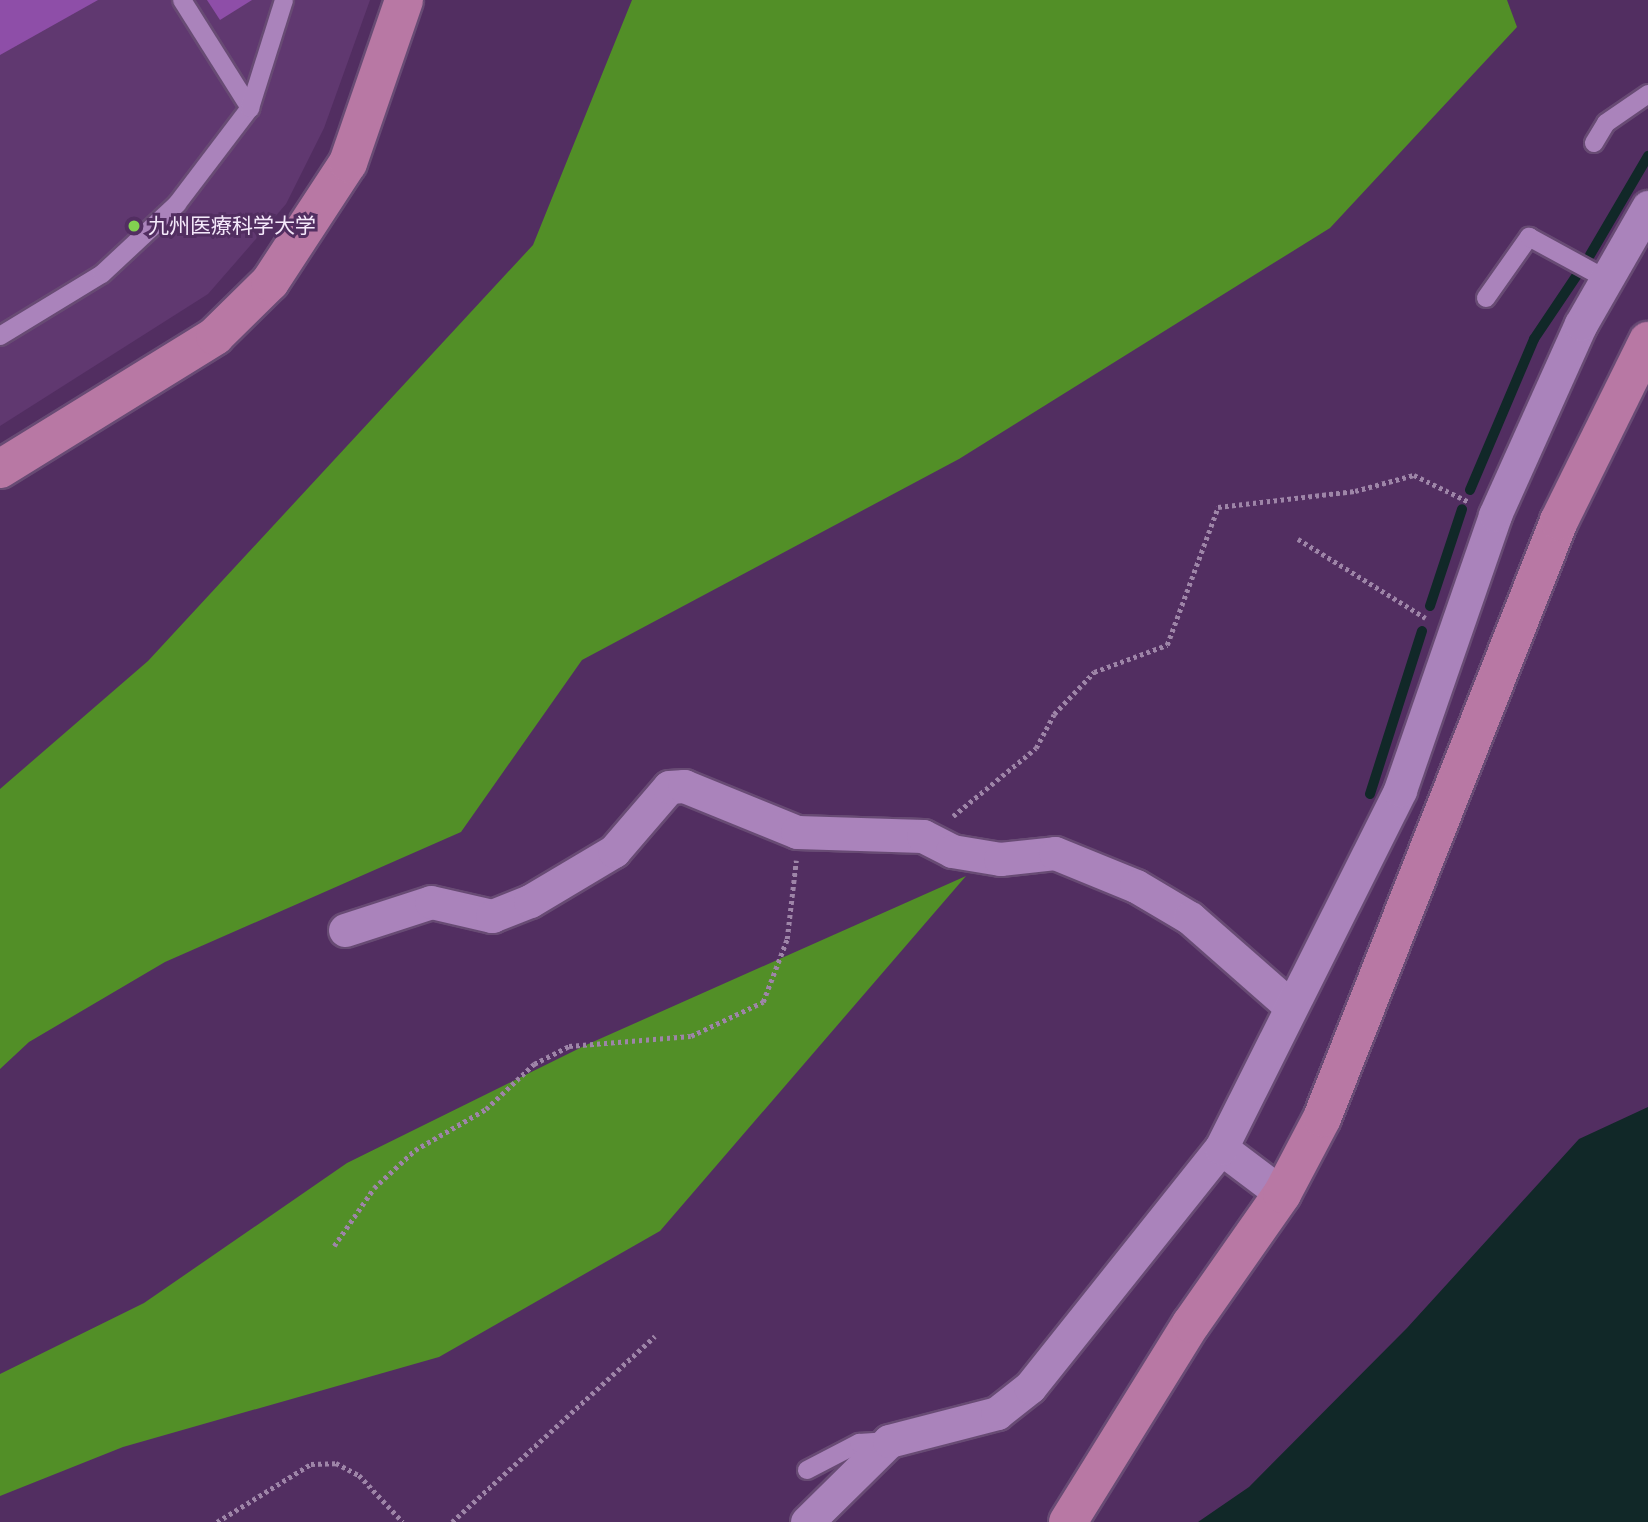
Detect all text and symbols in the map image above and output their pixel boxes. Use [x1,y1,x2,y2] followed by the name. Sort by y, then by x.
[148,213,316,239] place label: 九州医療科学大学
[126,218,142,234] marker: 九州医療科学大学

